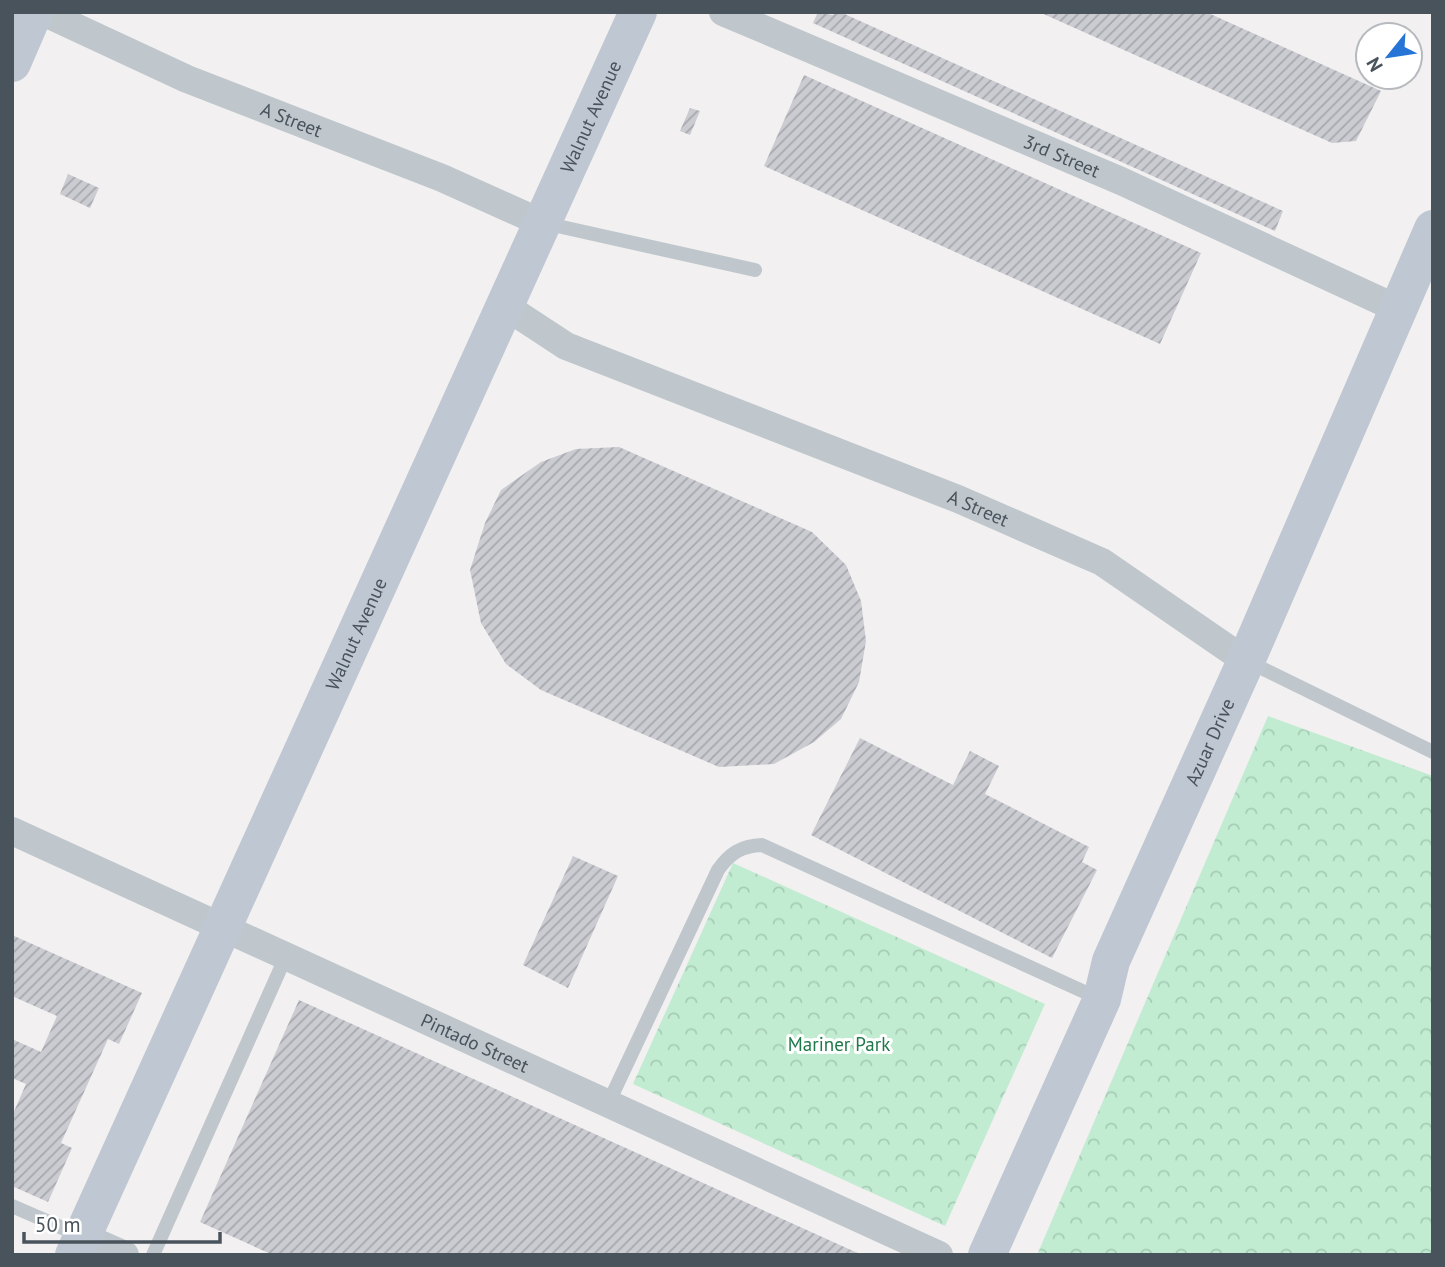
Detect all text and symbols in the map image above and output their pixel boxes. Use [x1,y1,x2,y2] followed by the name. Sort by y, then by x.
[1354,21,1424,91] north arrow
[1361,53,1388,76] text: N
[555,57,626,177] street label: Walnut Avenue
[257,97,326,143] street label: A Street
[1020,129,1104,183] street label: 3rd Street
[945,484,1013,532] street label: A Street
[320,574,392,694] street label: Walnut Avenue
[1180,695,1240,789] street label: Azuar Drive
[417,1008,533,1078] street label: Pintado Street
[788,1032,890,1056] park label: Mariner Park
[24,1200,220,1244] scale bar
[35,1211,81,1238] text: 50 m

